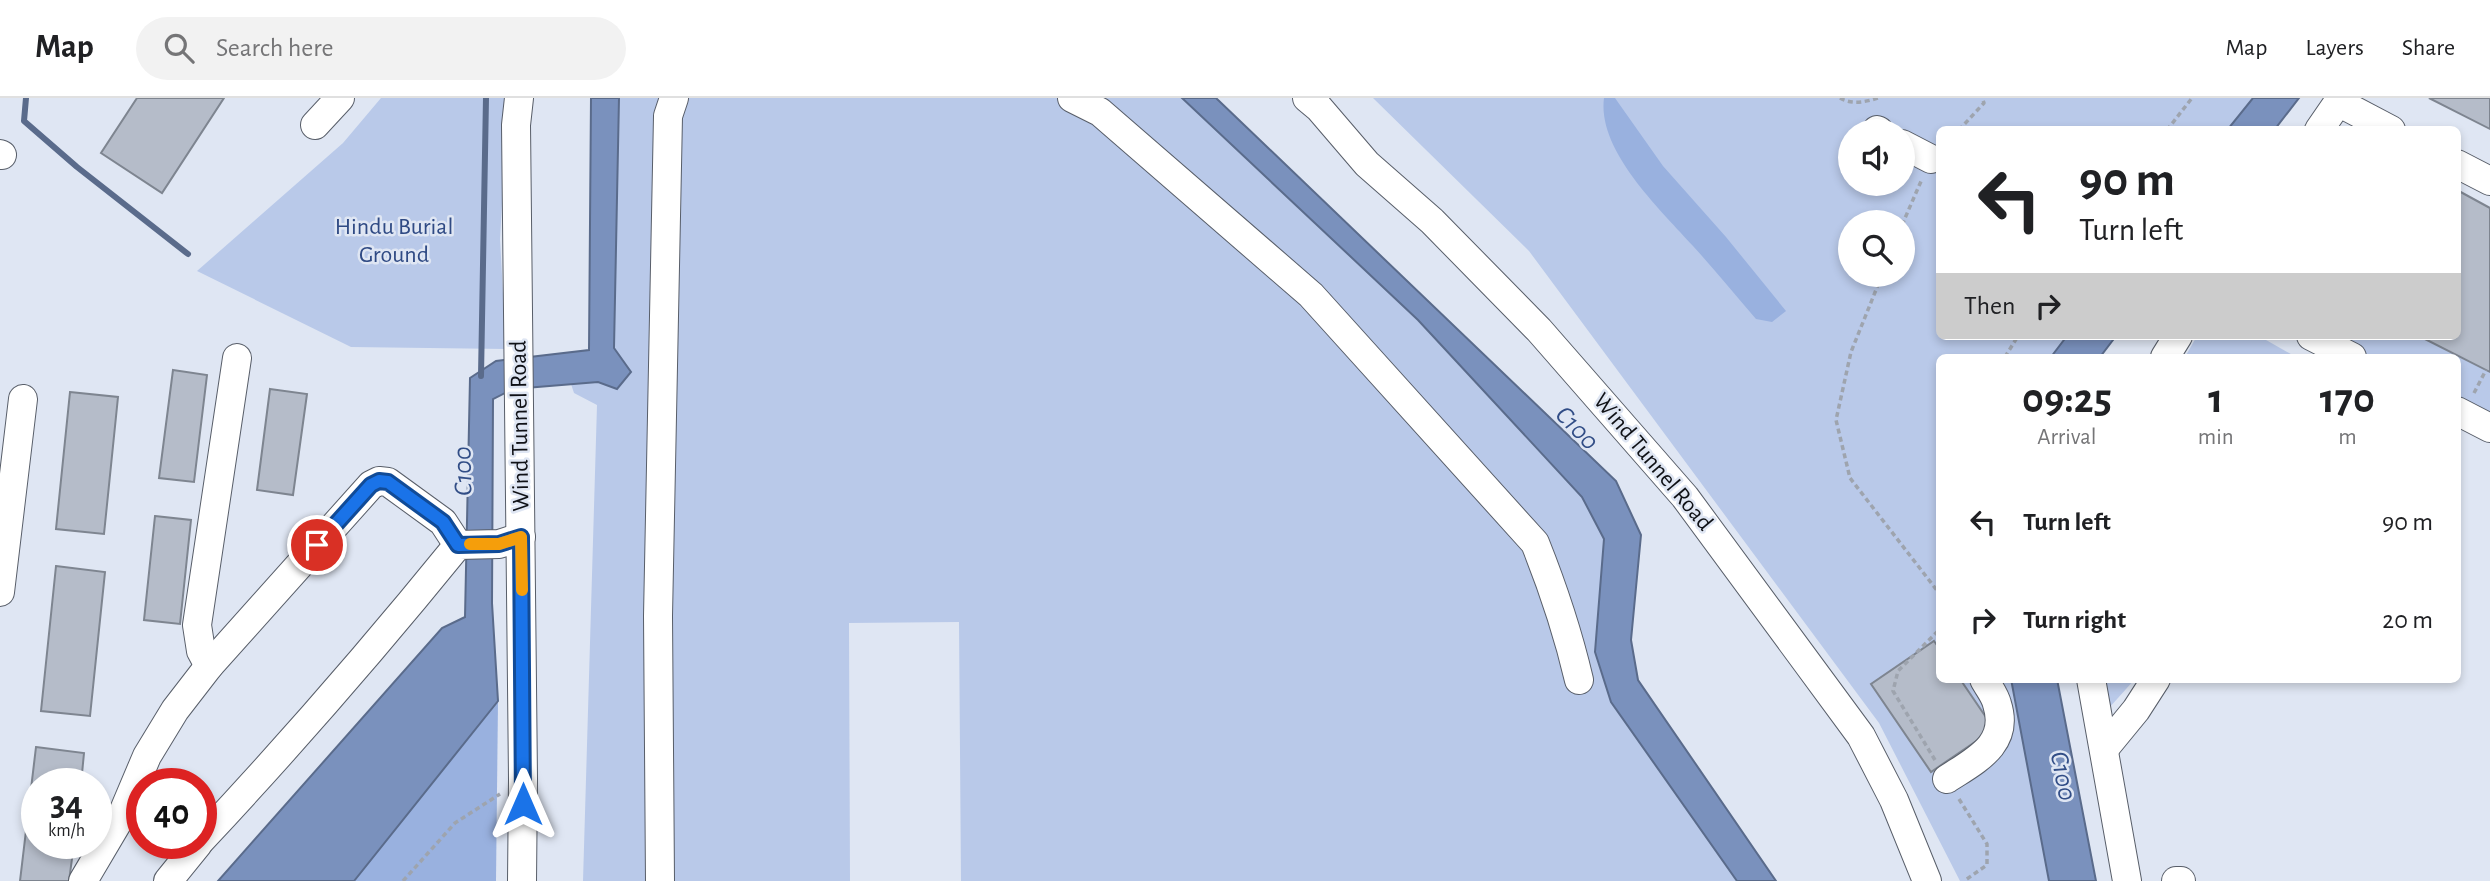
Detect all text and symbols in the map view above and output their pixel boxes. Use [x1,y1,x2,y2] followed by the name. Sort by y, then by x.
[136,17,626,80] search box
[160,29,198,67] icon: search
[35,31,94,64] text: Map
[216,35,334,61] text: Search here
[2225,36,2267,60] text: Map
[2305,36,2364,60] text: Layers
[2402,36,2455,60] text: Share
[1838,119,1915,287] map controls
[1838,119,1915,196] button: sound
[1964,154,2055,245] icon: left
[2079,156,2175,205] text: 90 m
[1838,210,1915,287] button: search
[2079,214,2183,246] text: Turn left
[335,215,453,267] park label: Hindu Burial Ground
[2029,287,2067,325] icon: right
[1964,293,2015,319] text: Then
[507,340,533,512] street label: Wind Tunnel Road
[2022,378,2112,420] text: 09:25
[2208,378,2223,420] text: 1
[2320,378,2375,420] text: 170
[1589,389,1717,535] street label: Wind Tunnel Road
[1550,401,1604,455] water label: C100
[2037,426,2096,449] text: Arrival
[2198,426,2234,449] text: min
[2338,426,2357,449] text: m
[450,446,476,496] water label: C100
[1964,503,2002,541] icon: left
[2023,509,2111,535] text: Turn left
[2382,509,2433,535] text: 90 m
[287,515,347,575] pin
[298,526,336,564] icon: arrive
[1964,601,2002,639] icon: right
[2023,607,2126,633] text: Turn right
[2382,607,2433,633] text: 20 m
[2046,749,2080,803] water label: C100
[486,767,560,841] position arrow
[126,768,217,859] speed limit sign: 40
[50,787,83,822] text: 34
[48,822,85,840] text: km/h

